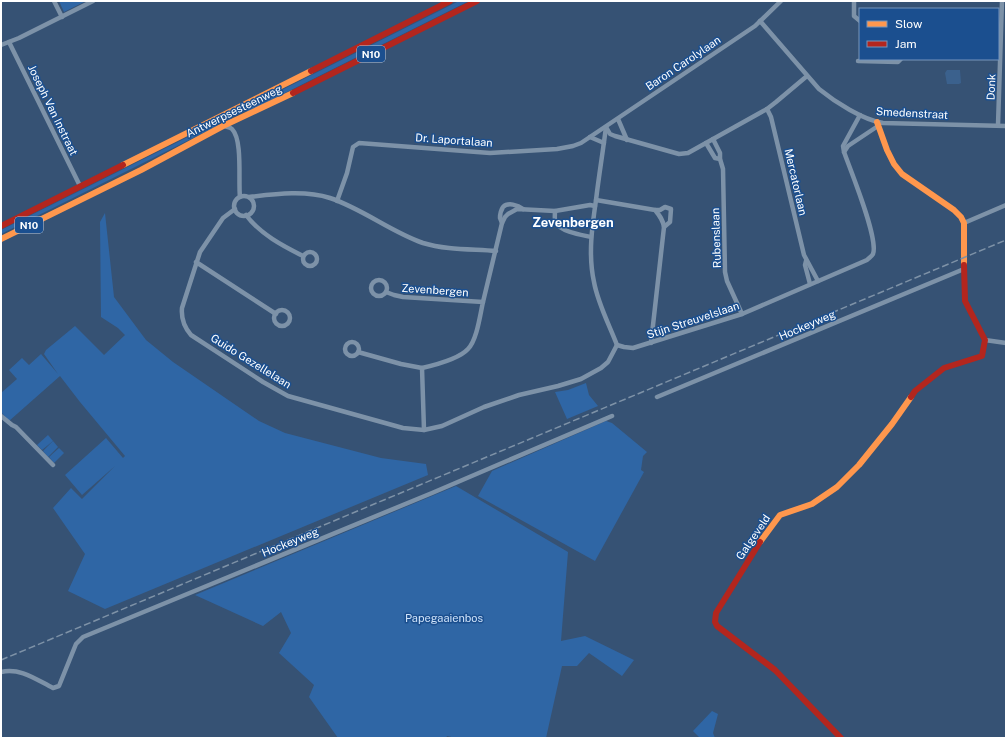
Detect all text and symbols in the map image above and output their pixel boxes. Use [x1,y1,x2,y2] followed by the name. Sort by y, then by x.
[859,8,999,60] legend
[895,17,923,31] text: Slow
[643,34,723,92] street label: Baron Carolylaan
[895,37,917,51] text: Jam
[357,46,385,62] road number: N10
[26,63,80,157] street label: Joseph Van Instraat
[985,74,997,100] street label: Donk
[184,82,284,139] street label: Antwerpsesteenweg
[876,105,948,121] street label: Smedenstraat
[415,131,493,149] street label: Dr. Laportalaan
[782,147,810,217] street label: Mercatorlaan
[709,208,723,268] street label: Rubenslaan
[532,215,614,230] district label: Zevenbergen
[15,217,43,233] road number: N10
[401,282,469,298] street label: Zevenbergen
[645,299,741,341] street label: Stijn Streuvelslaan
[777,308,837,342] street label: Hockeyweg
[209,331,293,391] street label: Guido Gezellelaan
[734,512,772,562] street label: Galgeveld
[260,525,320,559] street label: Hockeyweg
[405,612,484,624] park label: Papegaaienbos

